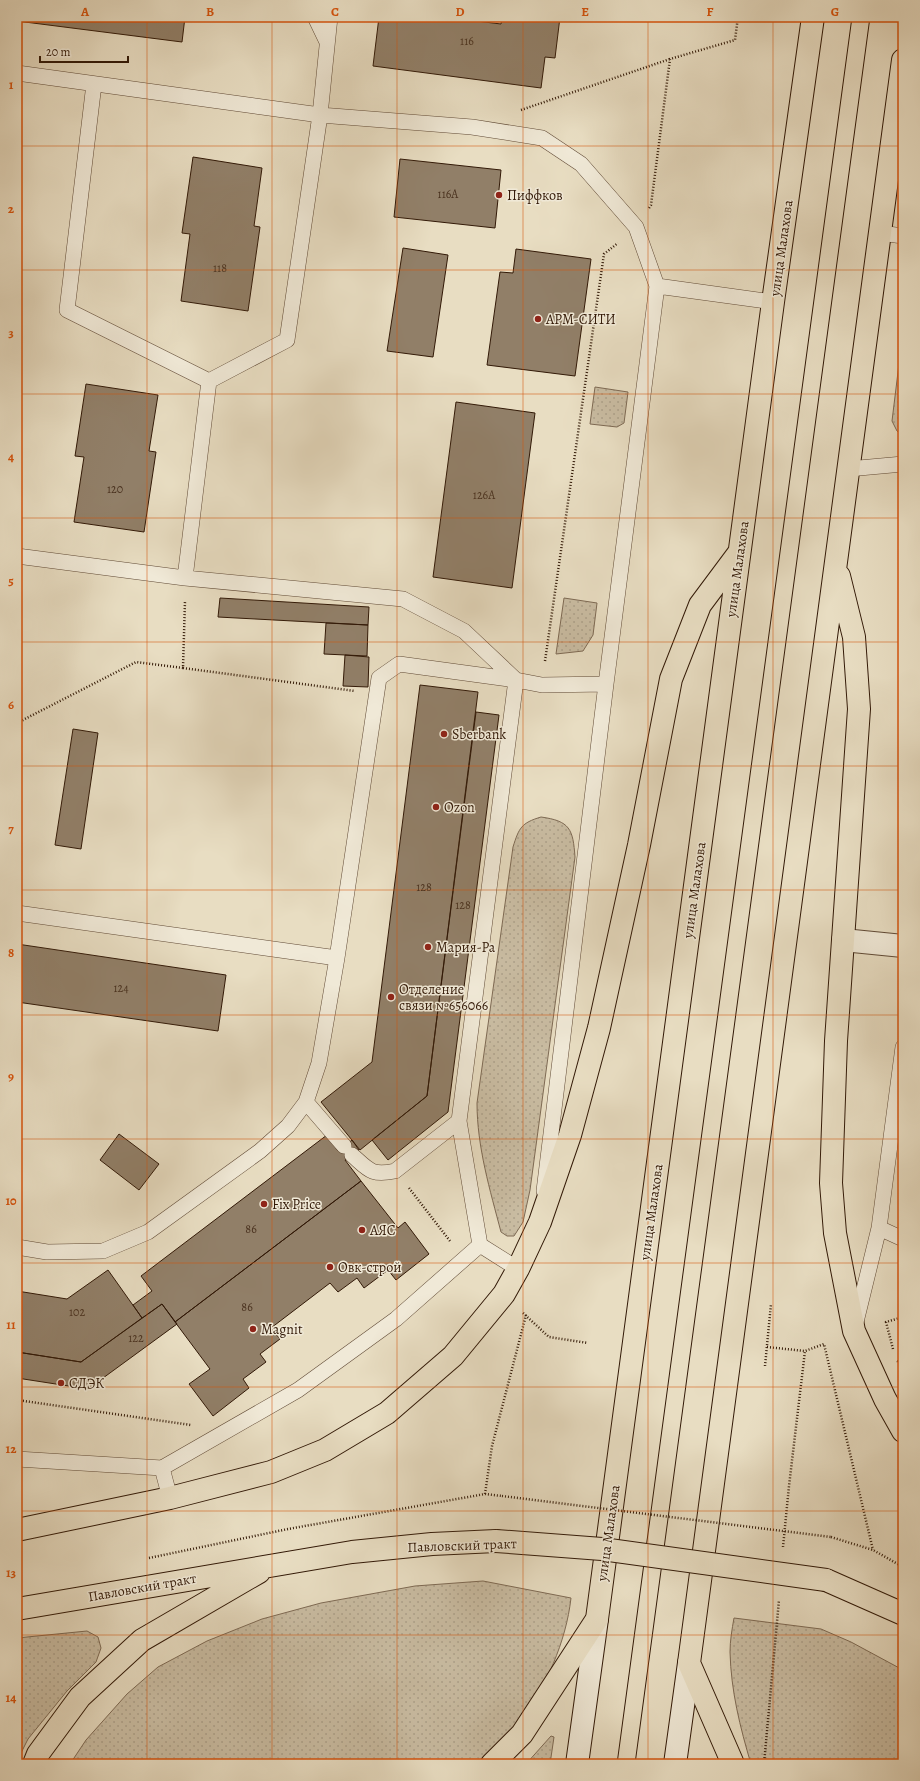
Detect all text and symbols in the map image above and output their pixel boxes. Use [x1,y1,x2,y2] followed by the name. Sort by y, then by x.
[80,3,90,20] text: A
[206,3,214,20] text: B
[331,3,339,20] text: C
[455,3,465,20] text: D
[581,3,589,20] text: E
[707,3,714,20] text: F
[831,3,839,20] text: G
[460,33,474,49] house number: 116
[40,38,128,64] scale bar
[46,44,70,60] text: 20 m
[9,76,14,93] text: 1
[438,186,459,202] house number: 116А
[507,186,563,205] place label: Пиффков
[494,190,504,200] marker: Пиффков
[765,198,798,298] street label: улица Малахова
[8,200,15,217] text: 2
[213,260,227,276] house number: 118
[545,310,616,329] place label: АРМ-СИТИ
[533,314,543,324] marker: АРМ-СИТИ
[8,324,14,341] text: 3
[8,448,14,465] text: 4
[107,481,123,497] house number: 120
[473,487,496,503] house number: 126А
[721,519,754,619] street label: улица Малахова
[8,572,14,589] text: 5
[8,696,14,713] text: 6
[452,725,506,744] place label: Sberbank
[439,729,449,739] marker: Sberbank
[444,798,475,817] place label: Ozon
[431,802,441,812] marker: Ozon
[8,820,14,837] text: 7
[678,840,711,940] street label: улица Малахова
[416,879,432,895] house number: 128
[455,897,471,913] house number: 128
[436,938,496,957] place label: Мария-Ра
[423,942,433,952] marker: Мария-Ра
[8,944,14,961] text: 8
[113,980,129,996] house number: 124
[399,980,488,1015] place label: Отделение связи №656066
[386,992,396,1002] marker: Отделение связи №656066
[8,1068,14,1085] text: 9
[635,1162,668,1262] street label: улица Малахова
[5,1192,17,1209] text: 10
[272,1195,321,1214] place label: Fix Price
[259,1199,269,1209] marker: Fix Price
[245,1221,257,1237] house number: 86
[369,1221,396,1240] place label: АЯС
[357,1225,367,1235] marker: АЯС
[338,1258,401,1277] place label: Овк-строй
[325,1262,335,1272] marker: Овк-строй
[241,1299,253,1315] house number: 86
[69,1304,85,1320] house number: 102
[6,1316,16,1333] text: 11
[261,1320,303,1339] place label: Magnit
[248,1324,258,1334] marker: Magnit
[128,1330,144,1346] house number: 122
[69,1374,104,1393] place label: СДЭК
[56,1378,66,1388] marker: СДЭК
[6,1440,17,1457] text: 12
[592,1483,625,1583] street label: улица Малахова
[407,1534,517,1557] street label: Павловский тракт
[6,1564,17,1581] text: 13
[87,1569,198,1606] street label: Павловский тракт
[6,1689,16,1706] text: 14

